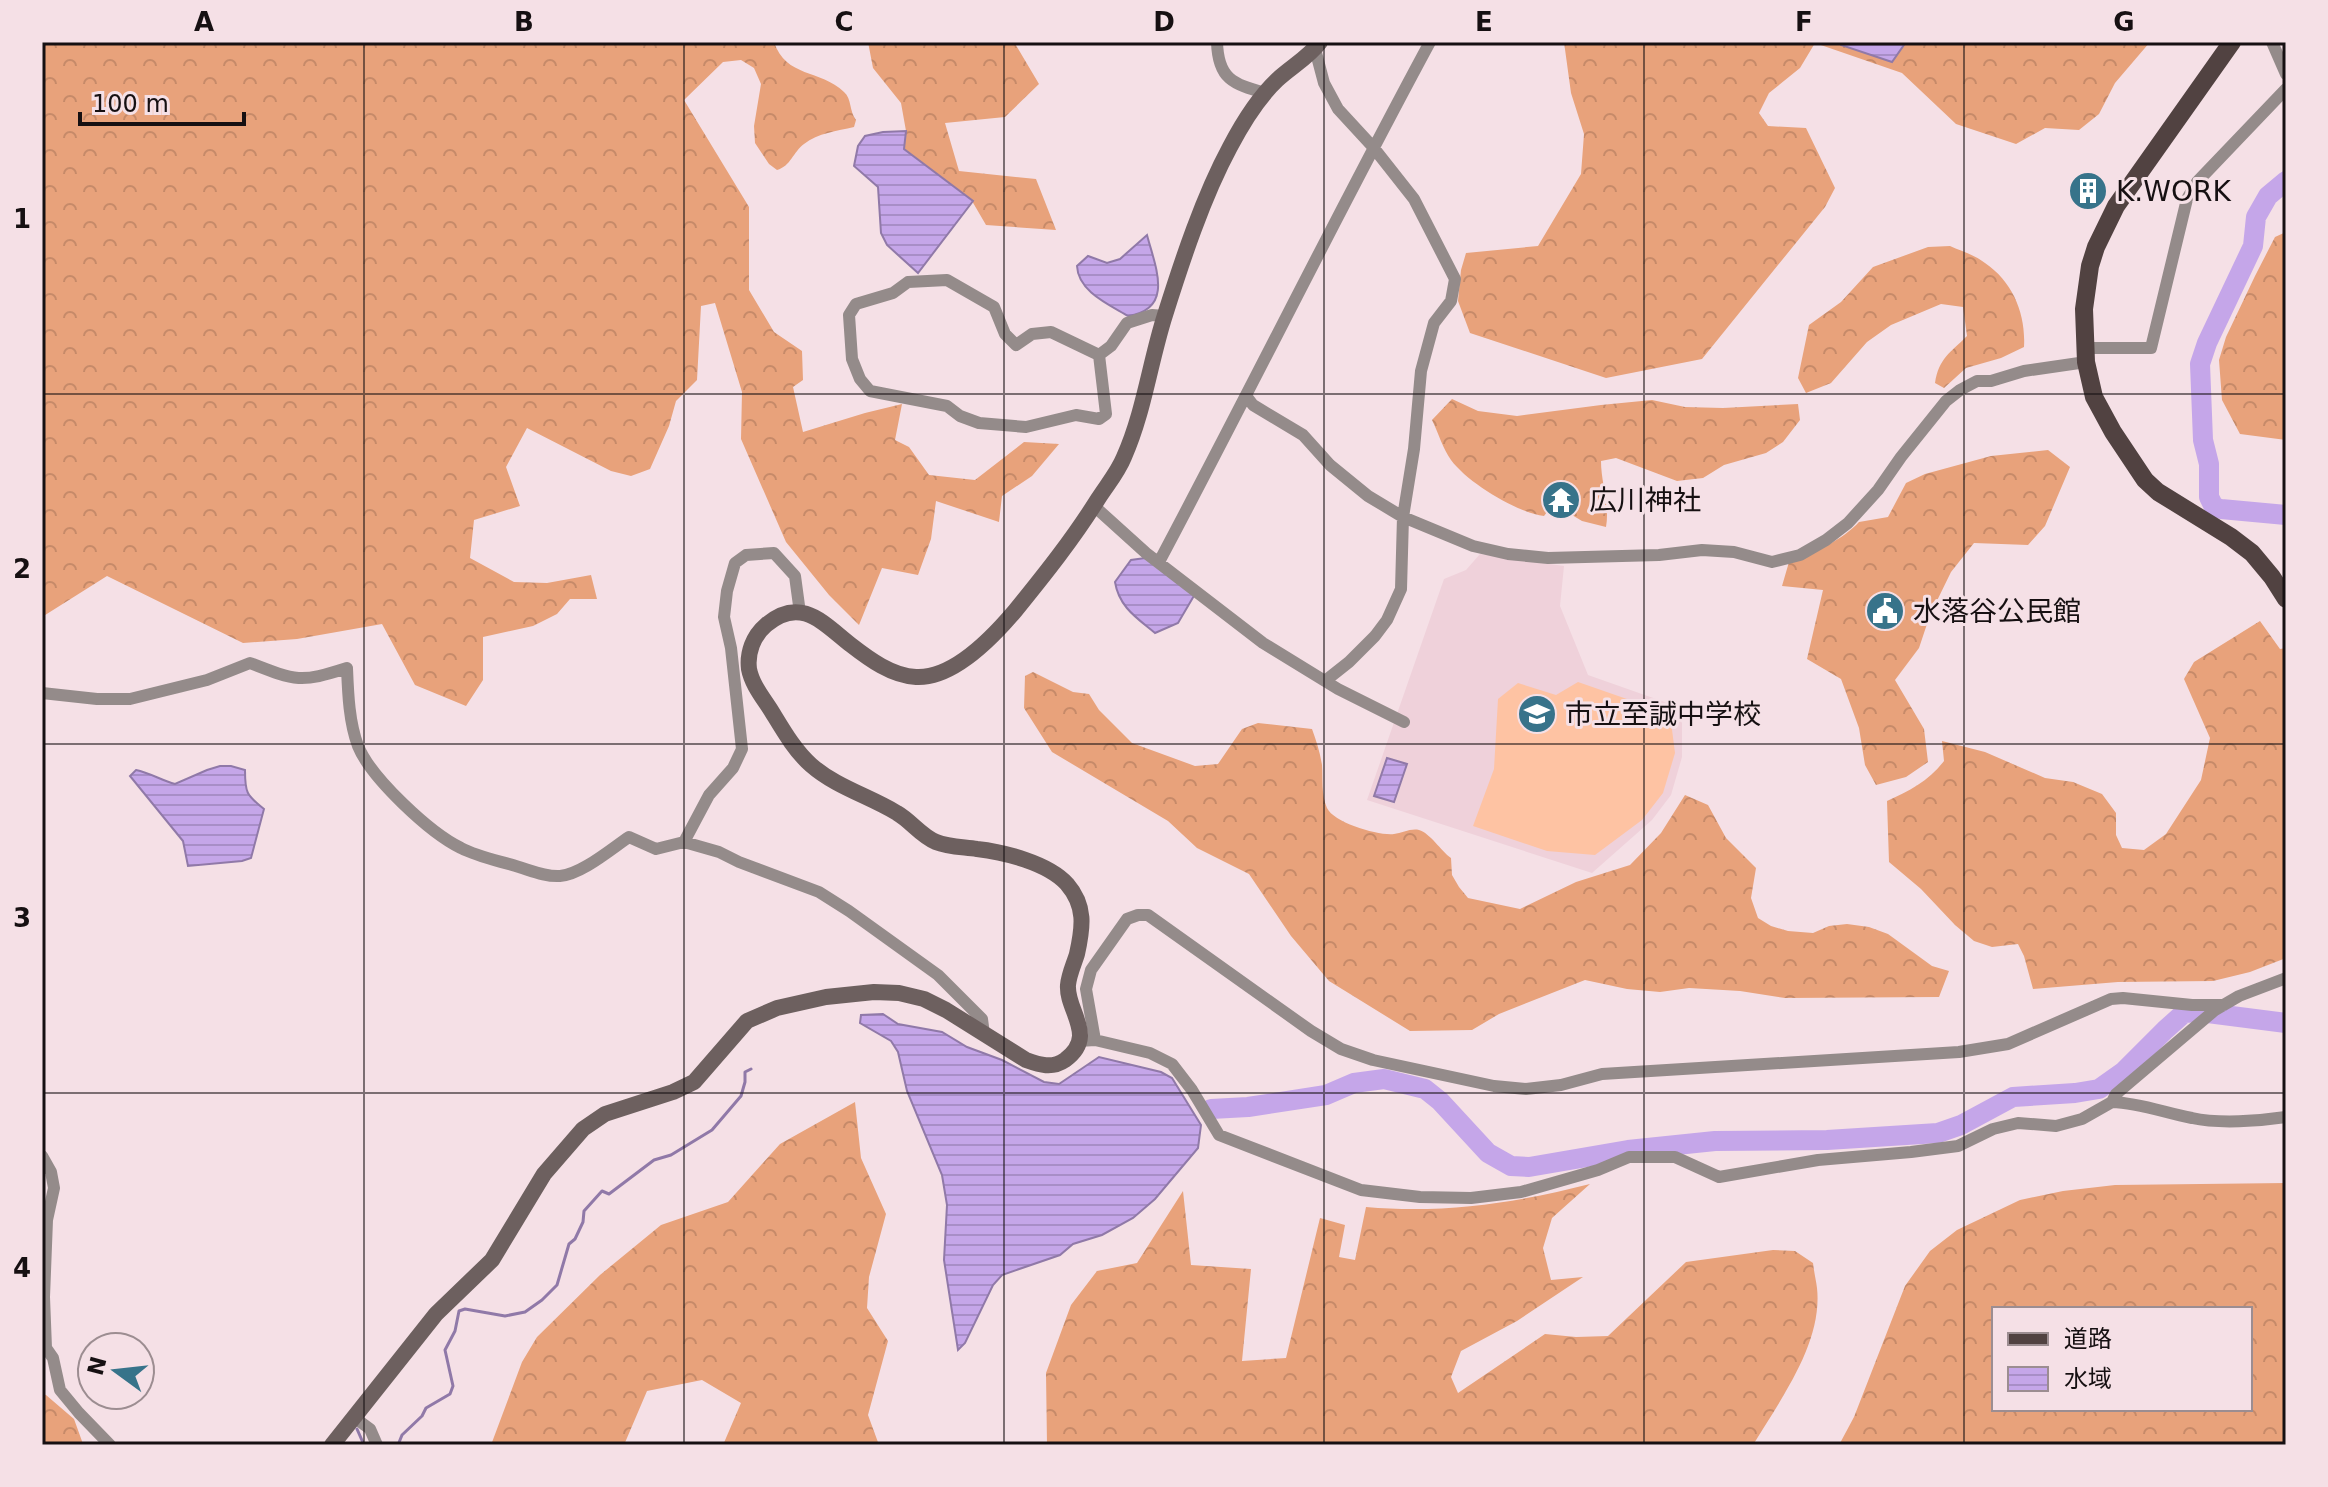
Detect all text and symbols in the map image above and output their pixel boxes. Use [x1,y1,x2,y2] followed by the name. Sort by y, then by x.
[194,7,214,37] text: A
[514,7,534,37] text: B
[834,7,854,37] text: C
[1153,7,1175,37] text: D
[1475,7,1493,37] text: E
[1795,7,1813,37] text: F
[2113,7,2135,37] text: G
[80,76,244,126] scale bar
[92,90,169,118] text: 100 m
[2067,170,2109,212] building icon: K.WORK
[2116,175,2231,208] place label: K.WORK
[13,204,31,234] text: 1
[1540,479,1582,521] temple icon: 広川神社
[1589,484,1701,517] place label: 広川神社
[13,554,31,584] text: 2
[1864,590,1906,632] public building icon: 水落谷公民館
[1913,595,2081,628] place label: 水落谷公民館
[1516,693,1558,735] school or university icon: 市立至誠中学校
[1565,698,1761,731] place label: 市立至誠中学校
[13,903,31,933] text: 3
[13,1253,31,1283] text: 4
[1992,1307,2252,1411] legend
[2064,1325,2112,1353] text: 道路
[76,1331,156,1411] north arrow
[83,1354,112,1378] text: N
[2064,1365,2112,1393] text: 水域

